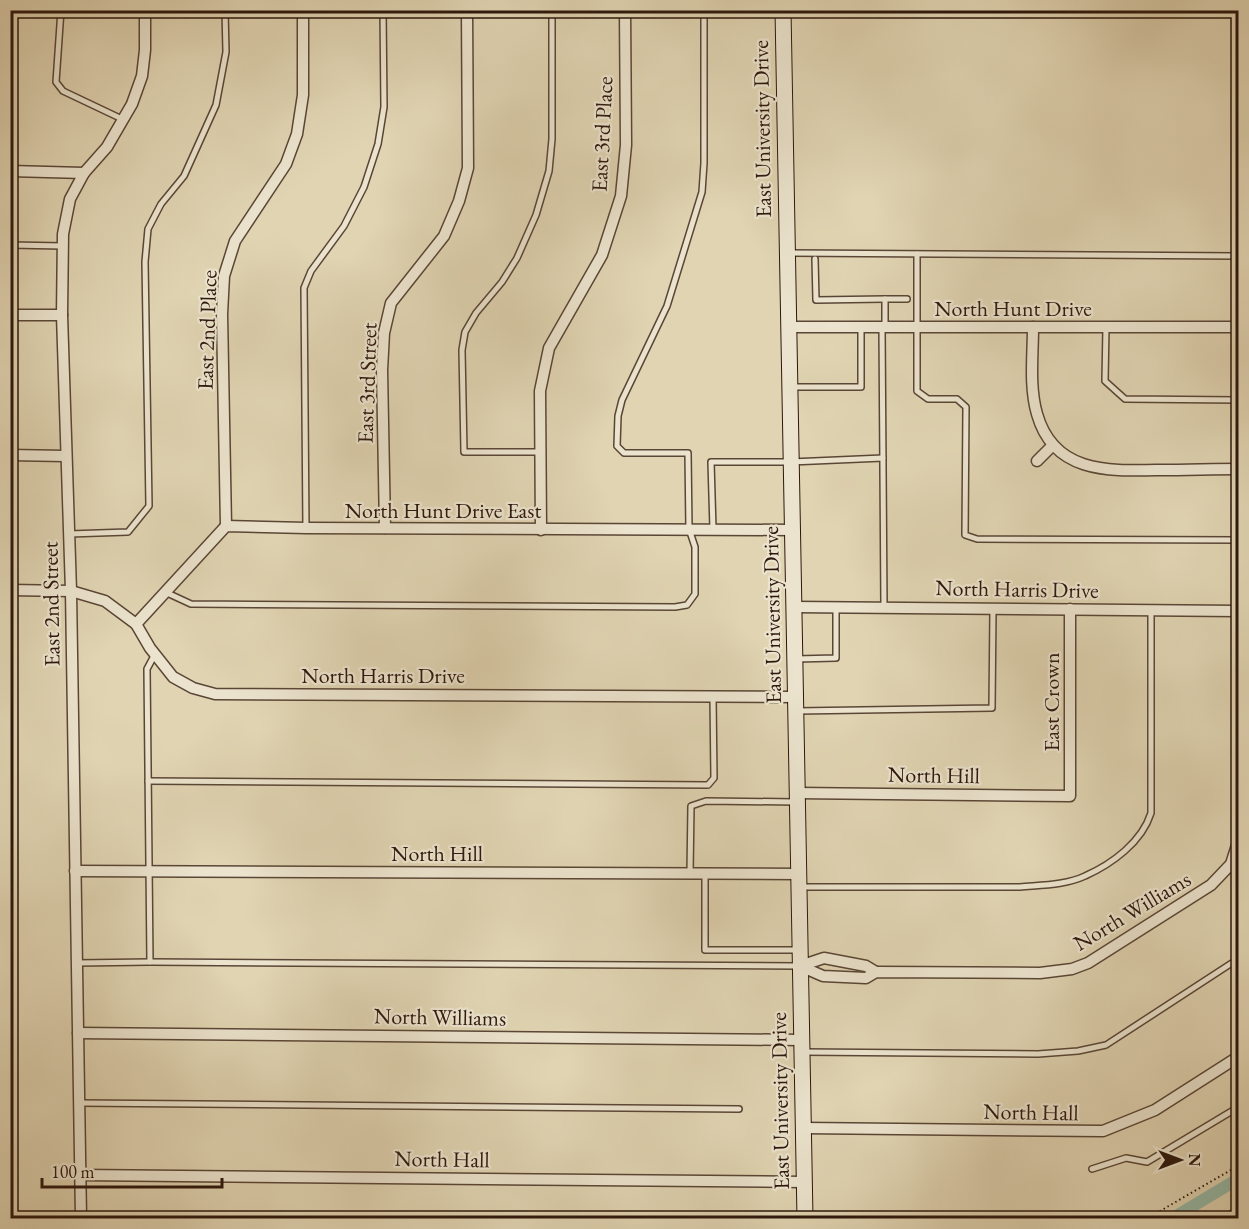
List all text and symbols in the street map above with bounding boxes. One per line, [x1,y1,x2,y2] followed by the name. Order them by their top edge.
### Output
[746,39,778,218] street label: East University Drive
[584,75,620,193] street label: East 3rd Place
[190,269,224,391] street label: East 2nd Place
[934,294,1092,323] street label: North Hunt Drive
[350,322,384,444] street label: East 3rd Street
[345,496,541,525] street label: North Hunt Drive East
[756,525,788,704] street label: East University Drive
[35,541,67,667] street label: East 2nd Street
[935,573,1099,605] street label: North Harris Drive
[1037,652,1066,752] street label: East Crown
[301,661,465,690] street label: North Harris Drive
[888,760,980,790] street label: North Hill
[391,839,483,868] street label: North Hill
[1068,864,1196,958] street label: North Williams
[374,1001,506,1033] street label: North Williams
[764,1011,796,1190] street label: East University Drive
[983,1097,1079,1127] street label: North Hall
[1150,1130,1210,1190] north arrow
[394,1144,490,1174] street label: North Hall
[42,1151,222,1189] scale bar
[1184,1154,1205,1167] text: N
[51,1160,95,1183] text: 100 m

